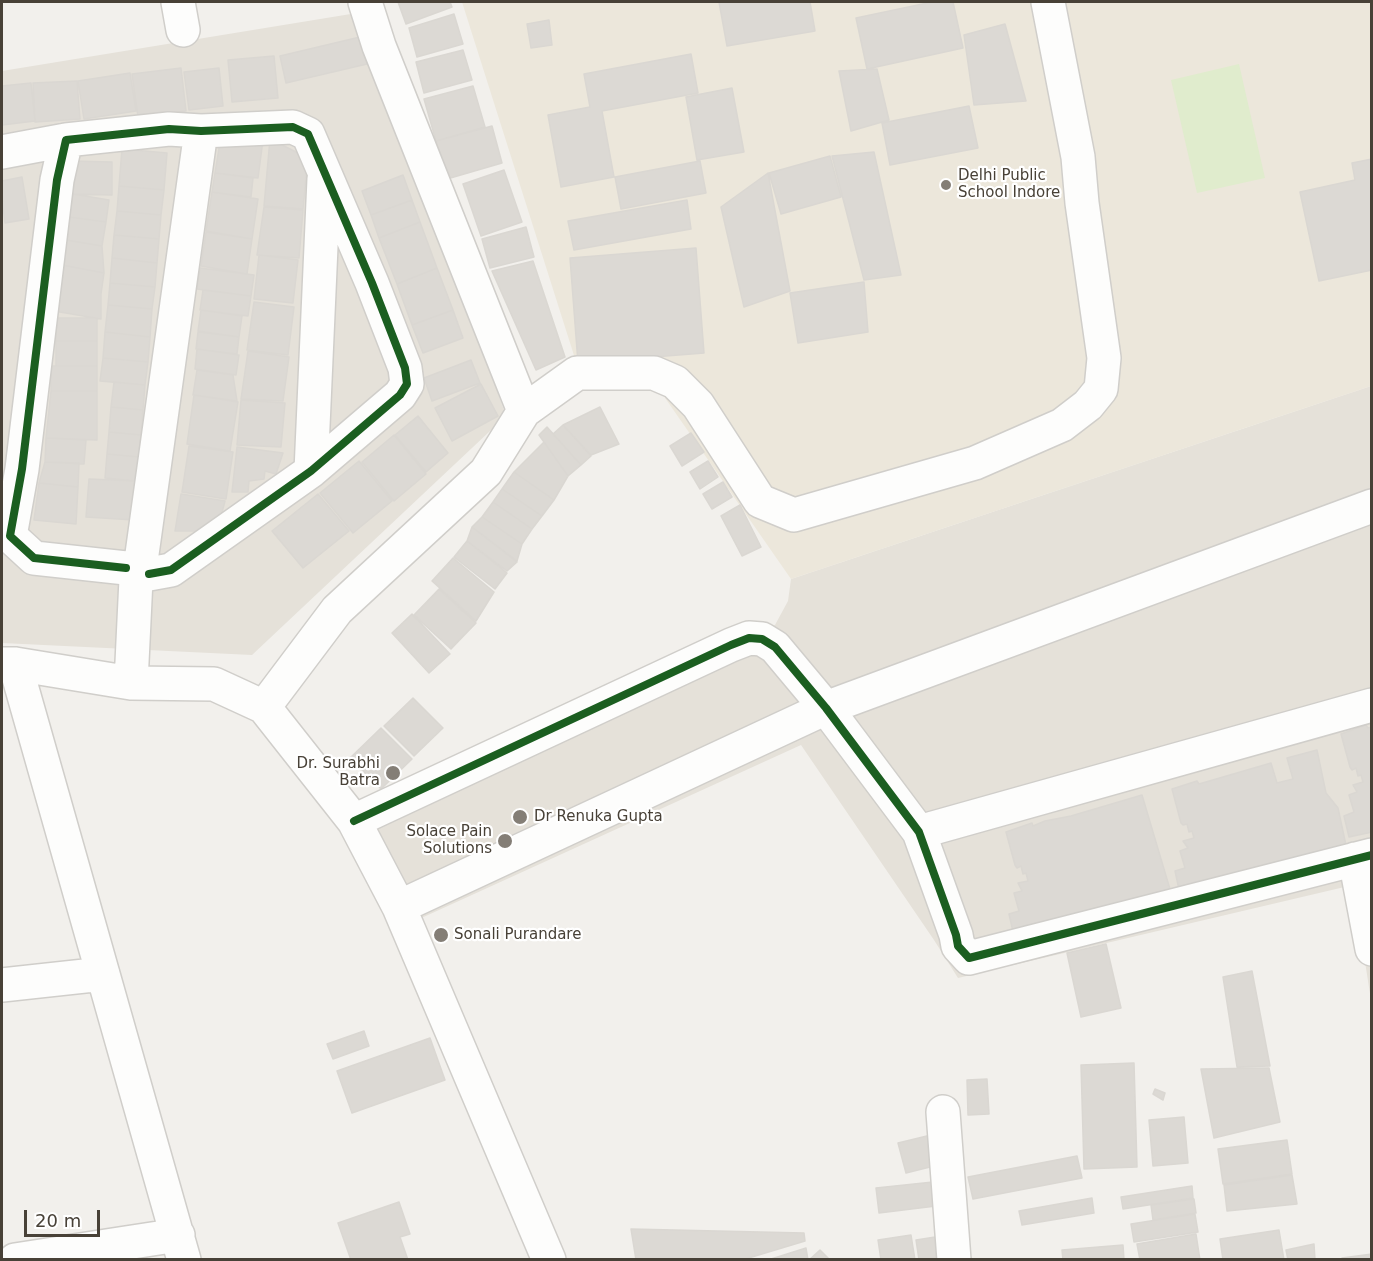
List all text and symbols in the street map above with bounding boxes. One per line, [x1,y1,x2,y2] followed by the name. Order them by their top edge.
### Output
[958,167,1060,202] place label: Delhi Public School Indore
[939,178,953,192] marker: Delhi Public School Indore
[297,755,380,790] place label: Dr. Surabhi Batra
[384,764,402,782] marker: Dr. Surabhi Batra
[511,808,529,826] marker: Dr Renuka Gupta
[534,808,663,826] place label: Dr Renuka Gupta
[406,823,492,858] place label: Solace Pain Solutions
[496,832,514,850] marker: Solace Pain Solutions
[432,926,450,944] marker: Sonali Purandare
[454,926,581,944] place label: Sonali Purandare
[27,1198,104,1236] scale bar
[35,1210,81,1231] text: 20 m

